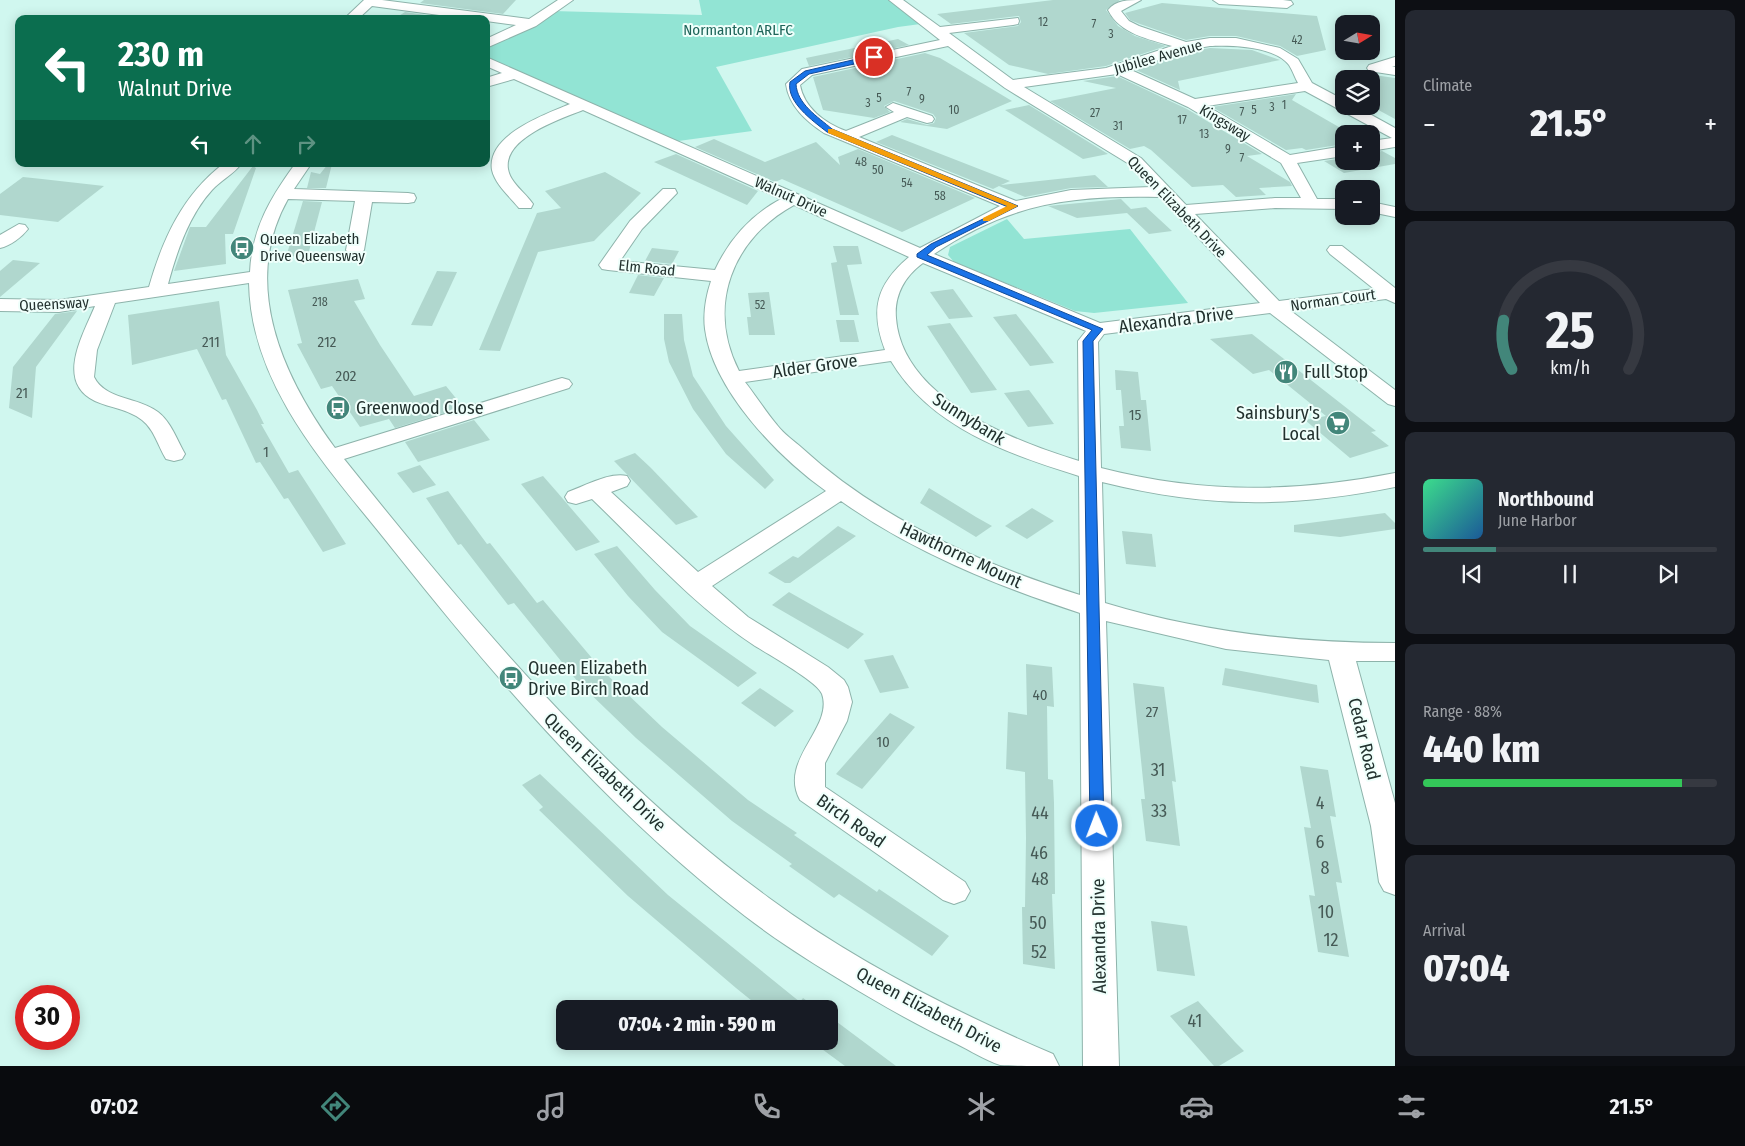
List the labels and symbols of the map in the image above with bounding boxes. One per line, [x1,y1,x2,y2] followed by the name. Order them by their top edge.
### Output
[1038,15,1048,29] house number: 12
[1335,15,1380,60] north arrow
[1092,17,1097,31] house number: 7
[683,21,793,39] park label: Normanton ARLFC
[1108,27,1114,41] house number: 3
[1292,33,1302,47] house number: 42
[853,36,895,78] pin
[1112,36,1204,78] street label: Jubilee Avenue
[907,85,912,99] house number: 7
[876,91,882,105] house number: 5
[919,92,925,106] house number: 9
[865,96,871,110] house number: 3
[1282,98,1286,112] house number: 1
[1269,100,1275,114] house number: 3
[1196,101,1254,145] street label: Kingsway
[949,103,959,117] house number: 10
[1251,103,1257,117] house number: 5
[1240,105,1245,119] house number: 7
[1090,106,1100,120] house number: 27
[1177,113,1187,127] house number: 17
[1113,119,1123,133] house number: 31
[1199,127,1209,141] house number: 13
[1225,142,1231,156] house number: 9
[1240,151,1245,165] house number: 7
[1124,152,1230,262] street label: Queen Elizabeth Drive
[855,155,867,169] house number: 48
[872,163,884,177] house number: 50
[752,173,830,221] street label: Walnut Drive
[901,176,913,190] house number: 54
[934,189,946,203] house number: 58
[260,230,365,265] place label: Queen Elizabeth Drive Queensway
[229,235,255,261] bus stop icon: Queen Elizabeth Drive Queensway
[618,256,676,280] street label: Elm Road
[1289,285,1377,315] street label: Norman Court
[19,293,90,315] street label: Queensway
[312,295,328,309] house number: 218
[755,298,765,312] house number: 52
[1117,302,1235,338] street label: Alexandra Drive
[202,333,220,351] house number: 211
[318,333,337,351] house number: 212
[771,349,859,383] street label: Alder Grove
[1273,359,1299,385] restaurant icon: Full Stop
[1304,361,1368,383] place label: Full Stop
[336,367,357,385] house number: 202
[16,384,28,402] house number: 21
[929,388,1010,450] street label: Sunnybank
[325,395,351,421] bus stop icon: Greenwood Close
[356,397,484,419] place label: Greenwood Close
[1236,402,1320,445] place label: Sainsbury's Local
[1129,406,1141,424] house number: 15
[1325,410,1351,436] supermarket icon: Sainsbury's Local
[263,443,269,461] house number: 1
[896,517,1026,593] street label: Hawthorne Mount
[528,657,649,700] place label: Queen Elizabeth Drive Birch Road
[498,665,524,691] bus stop icon: Queen Elizabeth Drive Birch Road
[1032,686,1048,704] house number: 40
[1343,696,1385,782] street label: Cedar Road
[1146,703,1158,721] house number: 27
[539,708,671,836] street label: Queen Elizabeth Drive
[876,733,890,751] house number: 10
[1151,759,1165,781] house number: 31
[812,789,890,853] street label: Birch Road
[1316,792,1325,814] house number: 4
[1070,799,1122,851] position arrow
[1151,800,1167,822] house number: 33
[1031,802,1049,824] house number: 44
[1316,831,1325,853] house number: 6
[1030,842,1048,864] house number: 46
[1321,857,1330,879] house number: 8
[1031,868,1049,890] house number: 48
[1087,878,1111,994] street label: Alexandra Drive
[1318,901,1334,923] house number: 10
[1029,912,1047,934] house number: 50
[1324,929,1339,951] house number: 12
[1031,941,1047,963] house number: 52
[852,962,1006,1058] street label: Queen Elizabeth Drive
[15,985,80,1050] speed limit sign: 30
[1188,1010,1202,1032] house number: 41

